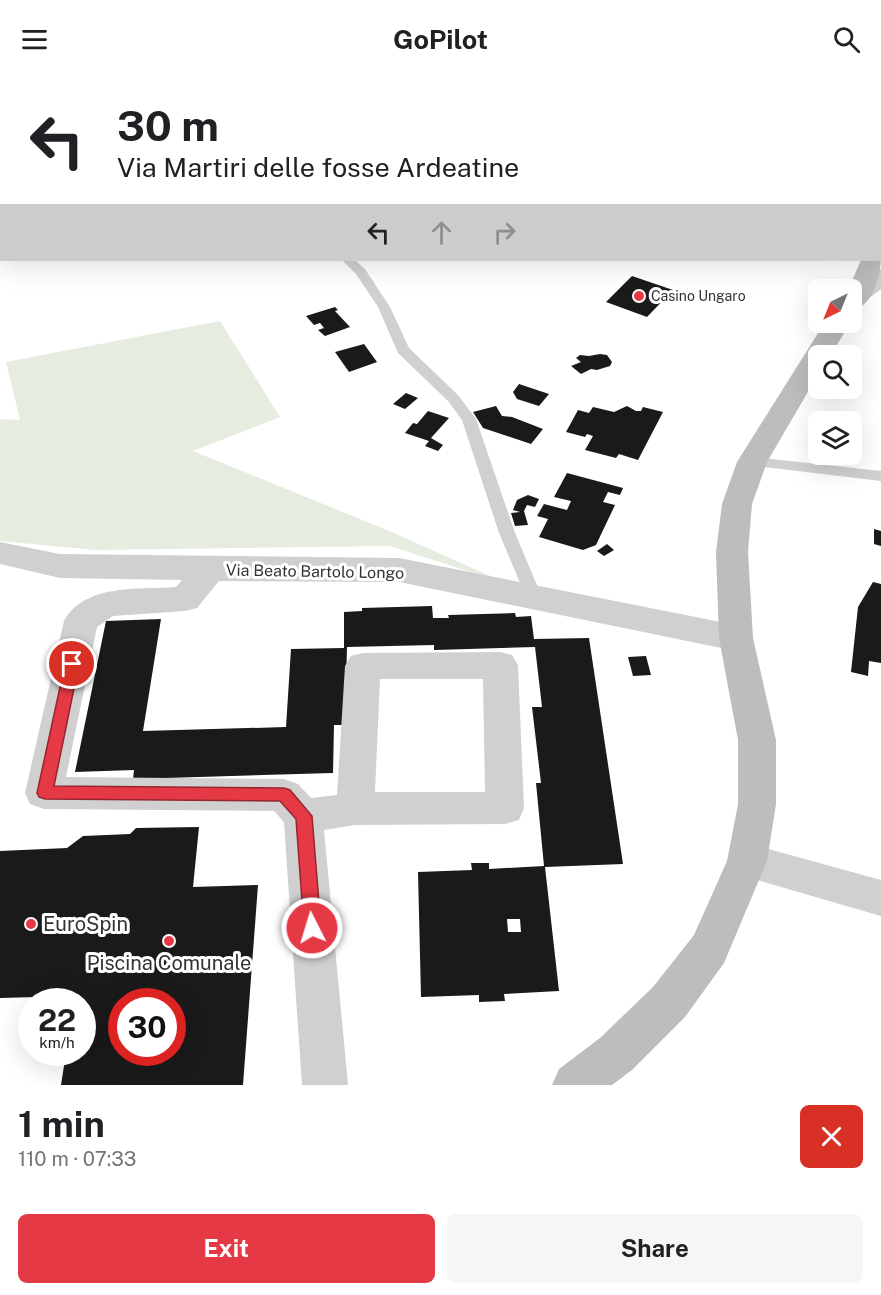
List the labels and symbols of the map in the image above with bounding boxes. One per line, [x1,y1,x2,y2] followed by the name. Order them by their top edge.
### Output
[808,279,862,333] north arrow
[651,288,746,304] place label: Casino Ungaro
[632,289,646,303] marker: Casino Ungaro
[226,560,404,583] street label: Via Beato Bartolo Longo
[46,638,97,689] pin
[280,896,344,960] position arrow
[43,912,128,936] place label: EuroSpin
[24,917,38,931] marker: EuroSpin
[162,934,176,948] marker: Piscina Comunale
[87,951,251,975] place label: Piscina Comunale
[108,988,186,1066] speed limit sign: 30

